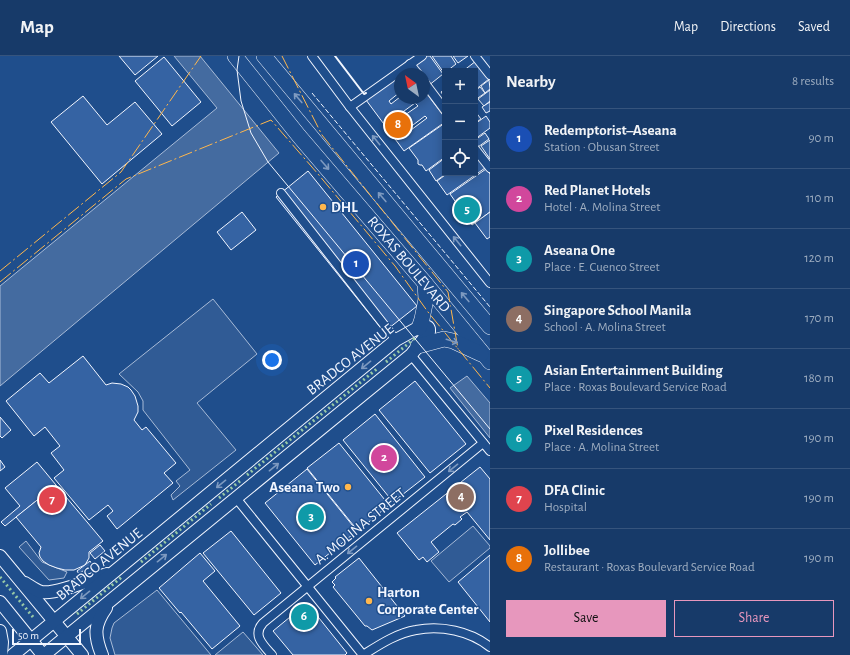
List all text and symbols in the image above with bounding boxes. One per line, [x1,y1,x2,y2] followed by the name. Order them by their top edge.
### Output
[20,18,54,37] text: Map
[674,20,698,34] text: Map
[720,20,776,34] text: Directions
[798,20,830,34] text: Saved
[394,68,430,104] north arrow
[442,68,478,176] map controls
[442,68,478,104] button: +
[506,73,556,90] text: Nearby
[792,75,834,88] text: 8 results
[294,92,303,103] one-way arrow
[442,104,478,140] button: −
[385,110,411,140] pin: 8
[544,123,677,138] text: Redemptorist–Aseana
[517,132,521,145] text: 1
[808,132,834,145] text: 90 m
[372,134,380,145] one-way arrow
[442,140,478,176] button: locate
[544,141,660,154] text: Station · Obusan Street
[320,160,329,171] one-way arrow
[544,183,651,198] text: Red Planet Hotels
[377,192,386,203] one-way arrow
[516,192,522,205] text: 2
[806,192,834,205] text: 110 m
[454,195,480,225] pin: 5
[331,200,358,215] place label: DHL
[544,201,660,214] text: Hotel · A. Molina Street
[318,202,328,212] marker: DHL
[364,214,453,315] street label: ROXAS BOULEVARD
[453,236,461,247] one-way arrow
[544,243,615,258] text: Aseana One
[343,249,369,279] pin: 1
[516,252,522,265] text: 3
[804,252,834,265] text: 120 m
[544,261,660,274] text: Place · E. Cuenco Street
[461,292,470,303] one-way arrow
[544,303,691,318] text: Singapore School Manila
[516,312,522,325] text: 4
[805,312,834,325] text: 170 m
[304,321,396,398] street label: BRADCO AVENUE
[544,321,666,334] text: School · A. Molina Street
[445,338,458,345] one-way arrow
[262,350,282,370] your location
[361,360,372,369] one-way arrow
[544,363,723,378] text: Asian Entertainment Building
[516,372,522,385] text: 5
[804,372,834,385] text: 180 m
[544,381,727,394] text: Place · Roxas Boulevard Service Road
[544,423,643,438] text: Pixel Residences
[516,432,522,445] text: 6
[804,432,834,445] text: 190 m
[544,441,659,454] text: Place · A. Molina Street
[371,443,397,473] pin: 2
[268,463,279,472] one-way arrow
[448,463,459,472] one-way arrow
[215,480,226,489] one-way arrow
[269,480,340,495] place label: Aseana Two
[343,482,353,492] marker: Aseana Two
[448,482,474,512] pin: 4
[544,483,605,498] text: DFA Clinic
[39,485,65,515] pin: 7
[312,485,409,567] street label: A. MOLINA STREET
[516,492,522,505] text: 7
[804,492,834,505] text: 190 m
[544,501,587,514] text: Hospital
[298,502,324,532] pin: 3
[54,525,145,603] street label: BRADCO AVENUE
[544,543,590,558] text: Jollibee
[347,546,358,554] one-way arrow
[516,552,522,565] text: 8
[804,552,834,565] text: 190 m
[157,554,168,563] one-way arrow
[544,561,755,574] text: Restaurant · Roxas Boulevard Service Road
[377,585,479,617] place label: Harton Corporate Center
[80,591,91,600] one-way arrow
[364,596,374,606] marker: Harton Corporate Center
[506,600,666,637] button: Save
[674,600,834,637] button: Share
[291,602,317,632] pin: 6
[12,627,81,646] scale bar
[18,630,39,641] text: 50 m

